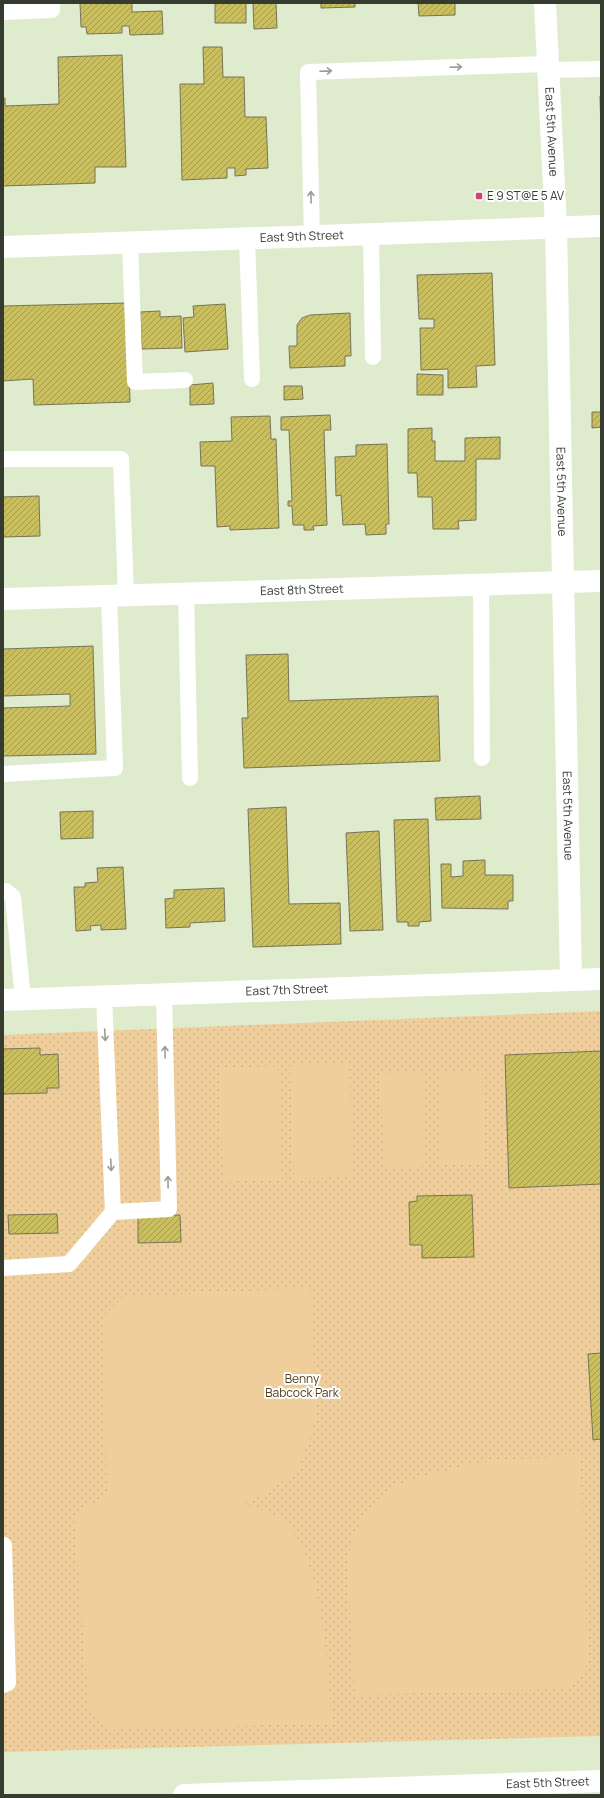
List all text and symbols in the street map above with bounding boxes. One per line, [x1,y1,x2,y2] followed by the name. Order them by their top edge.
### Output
[449,63,462,71] one-way arrow
[319,67,332,75] one-way arrow
[541,87,563,177] street label: East 5th Avenue
[487,187,565,204] place label: E 9 ST@E 5 AV
[307,191,314,204] one-way arrow
[474,191,484,201] marker: E 9 ST@E 5 AV
[259,226,344,246] street label: East 9th Street
[552,447,571,537] street label: East 5th Avenue
[260,580,344,599] street label: East 8th Street
[559,771,578,860] street label: East 5th Avenue
[245,980,329,999] street label: East 7th Street
[102,1028,109,1041] one-way arrow
[161,1046,169,1059] one-way arrow
[107,1158,115,1171] one-way arrow
[164,1176,172,1189] one-way arrow
[265,1370,340,1401] park label: Benny Babcock Park
[506,1772,590,1792] street label: East 5th Street

